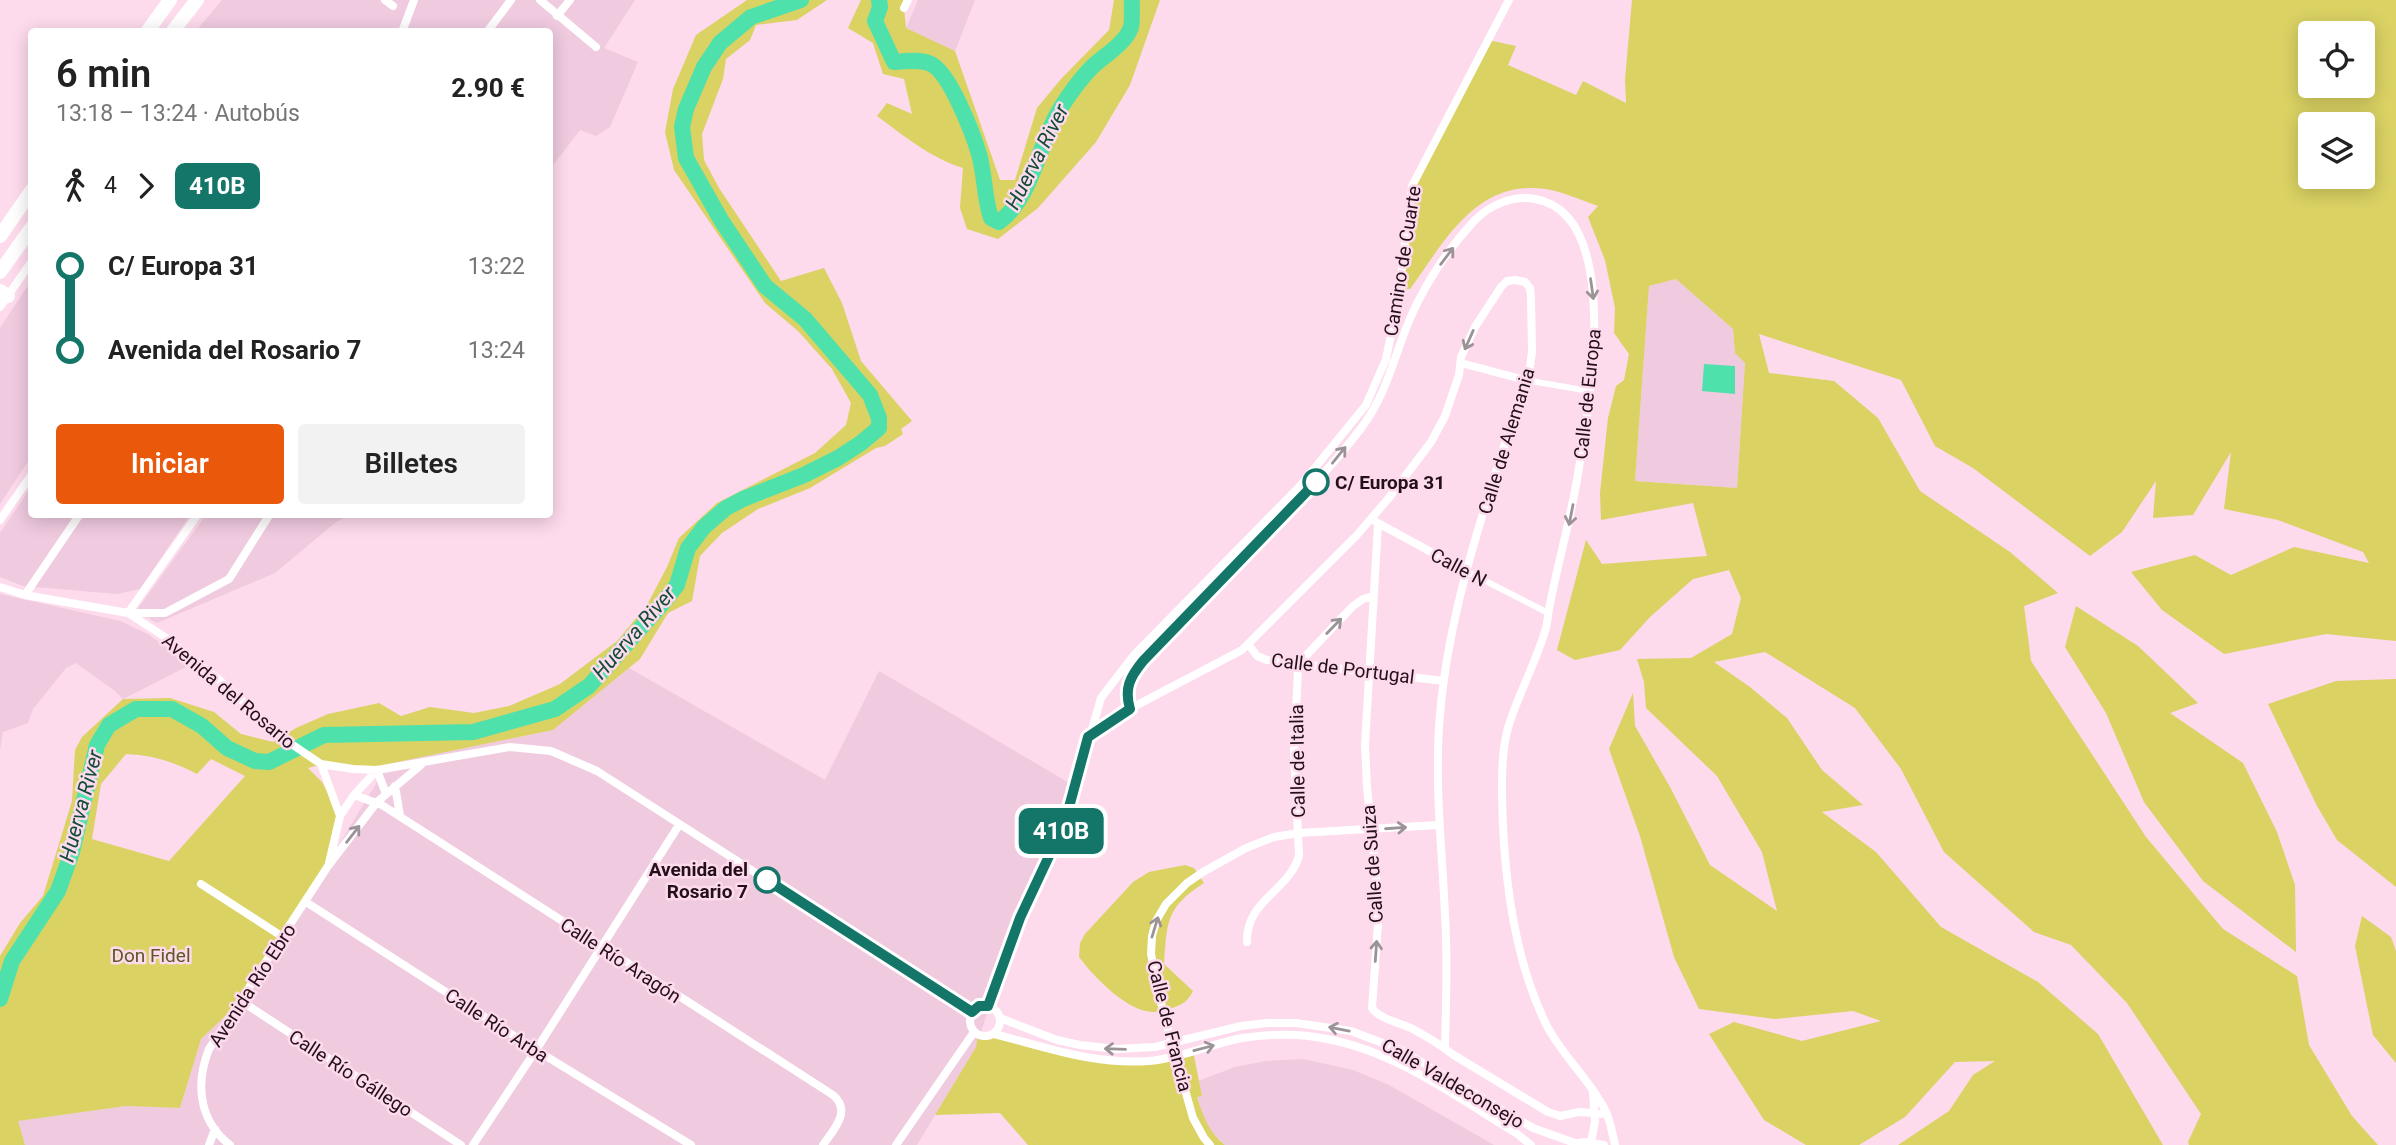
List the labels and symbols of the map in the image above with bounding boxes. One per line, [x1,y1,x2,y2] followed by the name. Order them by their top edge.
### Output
[1000,100,1074,213] water label: Huerva River
[1379,184,1426,338] street label: Camino de Cuarte
[1439,248,1454,266] one-way arrow
[1585,277,1598,300] one-way arrow
[1569,327,1606,461] street label: Calle de Europa
[1462,329,1475,350] one-way arrow
[1473,365,1540,517] street label: Calle de Alemania
[1332,446,1347,464] one-way arrow
[1303,469,1329,495] marker: C/ Europa 31
[1335,471,1445,494] place label: C/ Europa 31
[1564,503,1577,526] one-way arrow
[1427,543,1491,592] street label: Calle N
[587,581,681,684] water label: Huerva River
[1325,618,1342,635] one-way arrow
[157,629,300,754] street label: Avenida del Rosario
[1270,648,1416,689] street label: Calle de Portugal
[1285,704,1310,818] street label: Calle de Italia
[55,747,108,864] water label: Huerva River
[1357,804,1388,924] street label: Calle de Suiza
[1012,808,1110,854] line badge: 410B
[1384,821,1406,834] one-way arrow
[345,825,360,843] one-way arrow
[649,858,748,903] place label: Avenida del Rosario 7
[754,867,780,893] marker: Avenida del Rosario 7
[556,913,685,1008] street label: Calle Río Aragón
[1150,916,1163,938] one-way arrow
[204,919,301,1051] street label: Avenida Río Ebro
[1370,940,1383,962] one-way arrow
[111,944,191,967] park label: Don Fidel
[1142,958,1197,1094] street label: Calle de Francia
[441,983,553,1067] street label: Calle Río Arba
[1328,1021,1351,1035] one-way arrow
[285,1025,417,1122] street label: Calle Río Gállego
[1377,1033,1528,1134] street label: Calle Valdeconsejo
[1193,1041,1215,1054] one-way arrow
[1104,1042,1127,1055] one-way arrow

